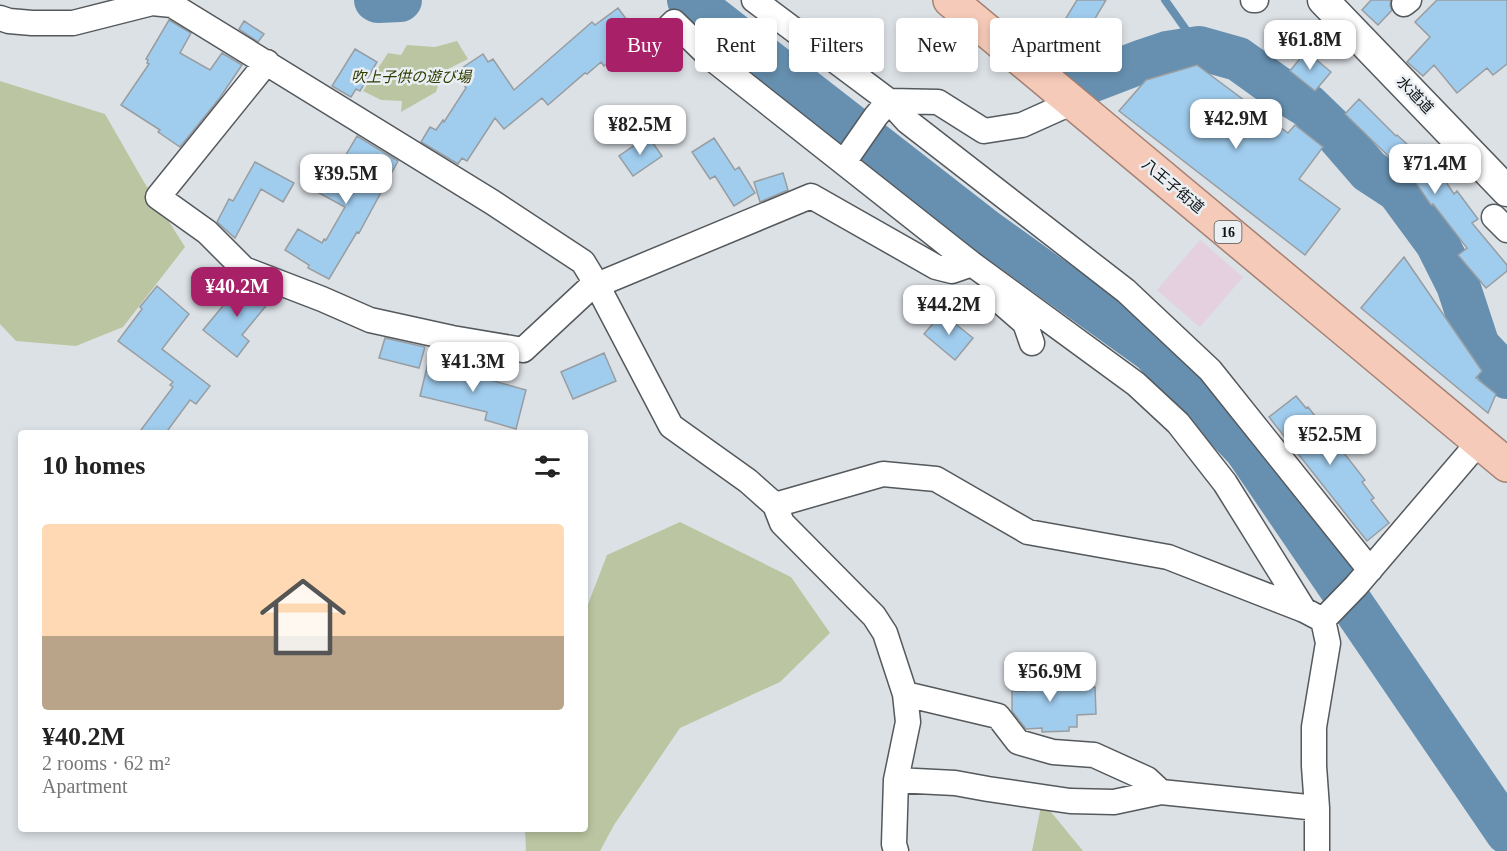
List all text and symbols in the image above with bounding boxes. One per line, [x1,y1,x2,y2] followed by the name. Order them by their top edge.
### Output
[606,18,683,72] chip: Buy
[695,18,777,72] chip: Rent
[789,18,884,72] chip: Filters
[896,18,978,72] chip: New
[990,18,1122,72] chip: Apartment
[1261,20,1359,71] pin: ¥61.8M
[1278,28,1342,50] text: ¥61.8M
[351,69,473,85] park label: 吹上子供の遊び場
[1394,73,1436,117] street label: 水道道
[1187,99,1285,150] pin: ¥42.9M
[591,105,689,156] pin: ¥82.5M
[1204,107,1268,129] text: ¥42.9M
[608,113,672,135] text: ¥82.5M
[1386,144,1484,195] pin: ¥71.4M
[1403,152,1467,174] text: ¥71.4M
[297,154,395,205] pin: ¥39.5M
[1139,156,1207,216] street label: 八王子街道
[314,162,378,184] text: ¥39.5M
[1214,221,1242,243] road number: 16
[188,267,286,318] pin: ¥40.2M
[205,275,269,297] text: ¥40.2M
[900,285,998,336] pin: ¥44.2M
[917,293,981,315] text: ¥44.2M
[424,342,522,393] pin: ¥41.3M
[441,350,505,372] text: ¥41.3M
[1281,415,1379,466] pin: ¥52.5M
[1298,423,1362,445] text: ¥52.5M
[531,450,564,483] icon: filters
[42,451,145,480] text: 10 homes
[249,563,357,671] icon: home
[1001,652,1099,703] pin: ¥56.9M
[1018,660,1082,682] text: ¥56.9M
[42,722,125,751] text: ¥40.2M
[42,752,170,774] text: 2 rooms · 62 m²
[42,775,128,797] text: Apartment

